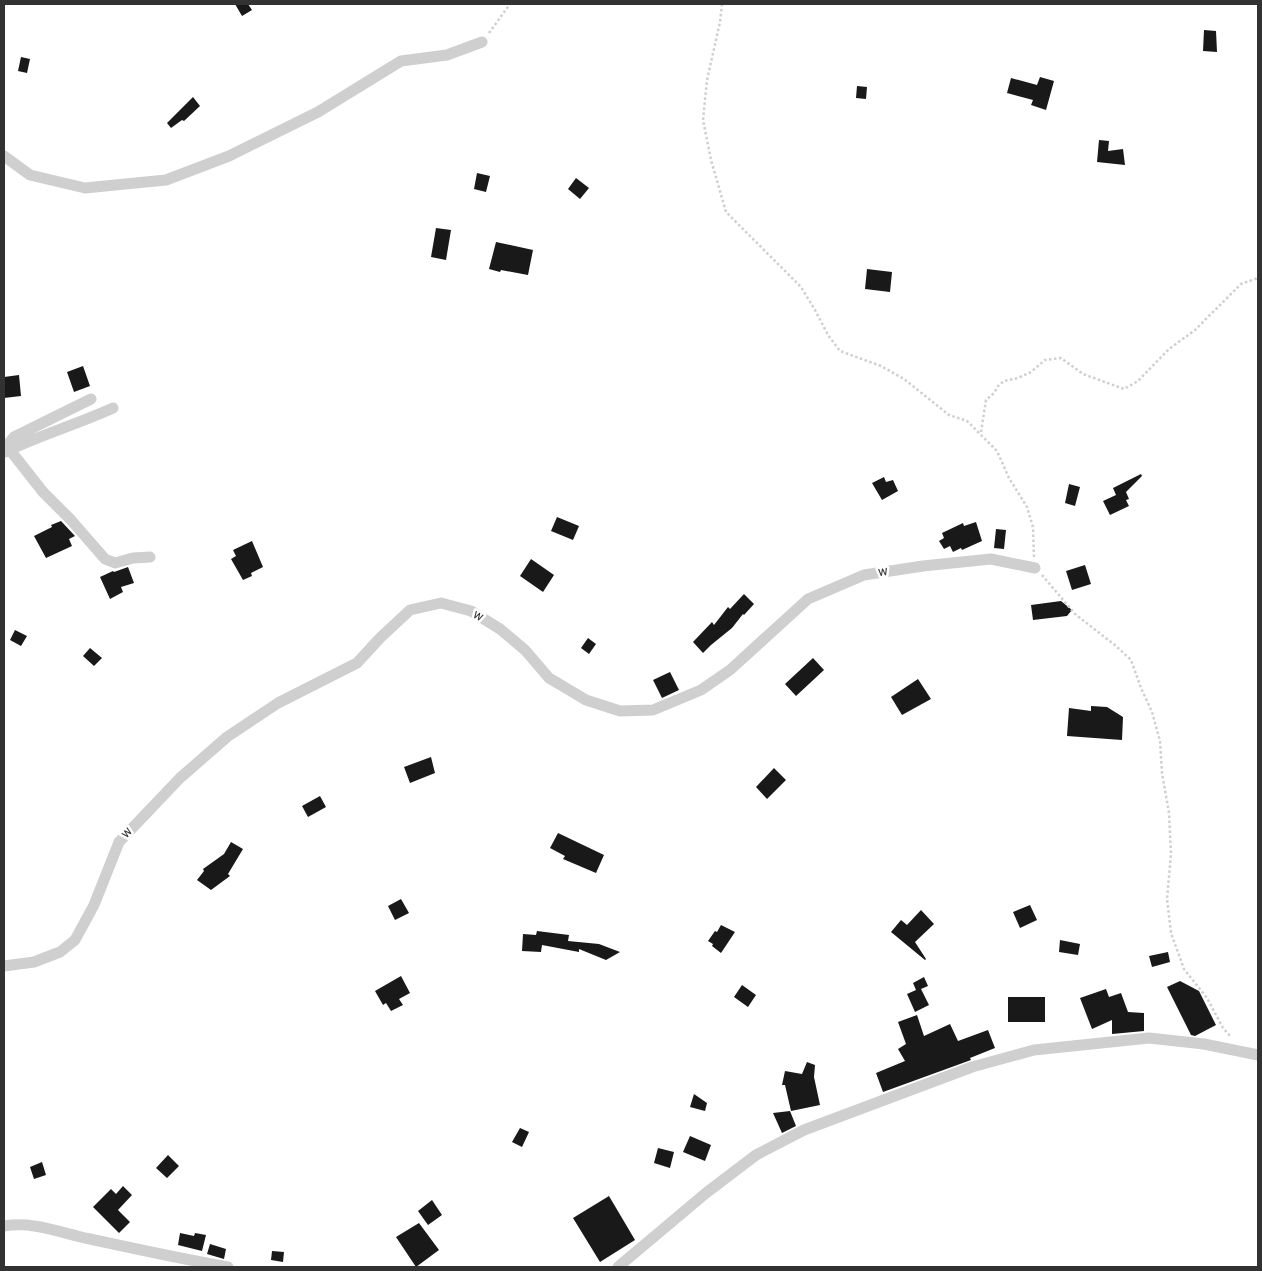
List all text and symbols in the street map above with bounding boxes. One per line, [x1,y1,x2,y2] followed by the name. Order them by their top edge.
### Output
[877,563,889,581] street label: w
[469,606,487,626] street label: w
[117,824,137,842] street label: w

